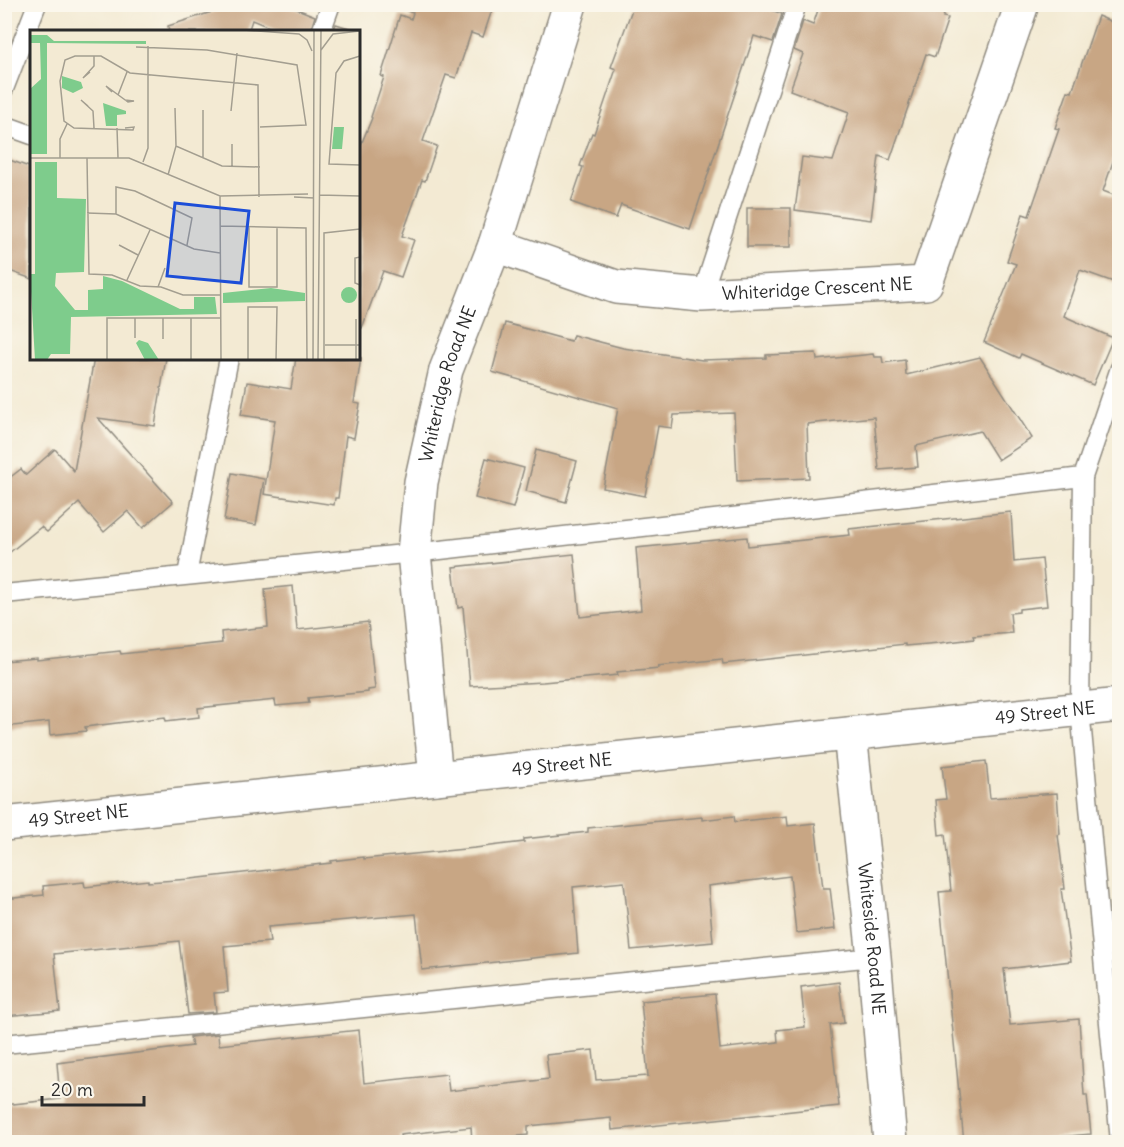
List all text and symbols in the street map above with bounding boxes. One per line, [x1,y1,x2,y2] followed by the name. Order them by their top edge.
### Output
[30,30,360,360] inset map
[721,272,913,305] street label: Whiteridge Crescent NE
[414,302,481,464] street label: Whiteridge Road NE
[994,696,1096,729] street label: 49 Street NE
[511,747,613,781] street label: 49 Street NE
[27,799,130,832] street label: 49 Street NE
[853,862,891,1016] street label: Whiteside Road NE
[42,1069,144,1107] scale bar
[51,1078,93,1101] text: 20 m

